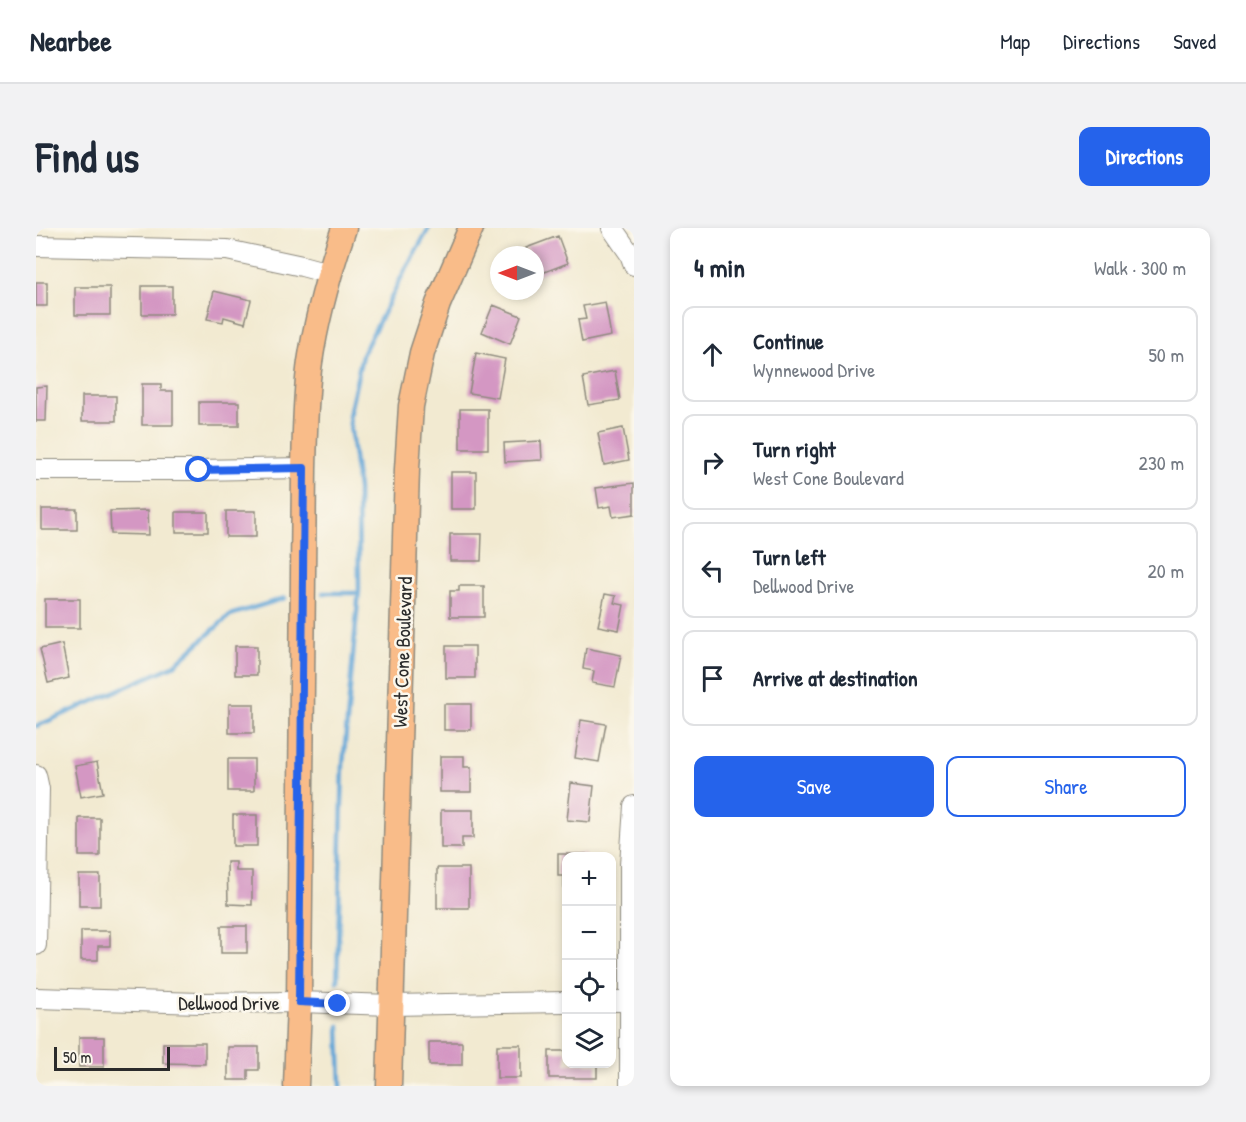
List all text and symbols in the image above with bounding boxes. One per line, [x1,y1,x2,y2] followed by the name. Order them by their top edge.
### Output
[30,22,112,60] text: Nearbee
[1000,27,1030,56] text: Map
[1063,27,1140,56] text: Directions
[1173,27,1216,56] text: Saved
[1079,127,1210,186] button: Directions
[36,128,139,185] text: Find us
[490,246,544,300] north arrow
[694,250,745,285] text: 4 min
[1094,254,1186,281] text: Walk · 300 m
[753,326,824,356] text: Continue
[696,338,729,371] icon: ahead
[1148,341,1184,368] text: 50 m
[753,356,875,383] text: Wynnewood Drive
[753,434,836,464] text: Turn right
[696,446,729,479] icon: right
[1139,449,1184,476] text: 230 m
[185,456,211,482] route start
[753,464,904,491] text: West Cone Boulevard
[753,542,826,572] text: Turn left
[696,554,729,587] icon: left
[1147,557,1184,584] text: 20 m
[753,572,855,599] text: Dellwood Drive
[386,576,418,728] street label: West Cone Boulevard
[696,662,729,695] icon: arrive
[753,663,918,693] text: Arrive at destination
[694,756,934,817] button: Save
[946,756,1186,817] button: Share
[562,852,616,1068] map controls
[562,852,616,906] button: +
[562,906,616,960] button: −
[562,960,616,1014] button: locate
[178,989,280,1016] street label: Dellwood Drive
[324,990,350,1016] route end
[562,1014,616,1068] button: layers
[54,1044,170,1072] scale bar
[63,1046,92,1068] text: 50 m

